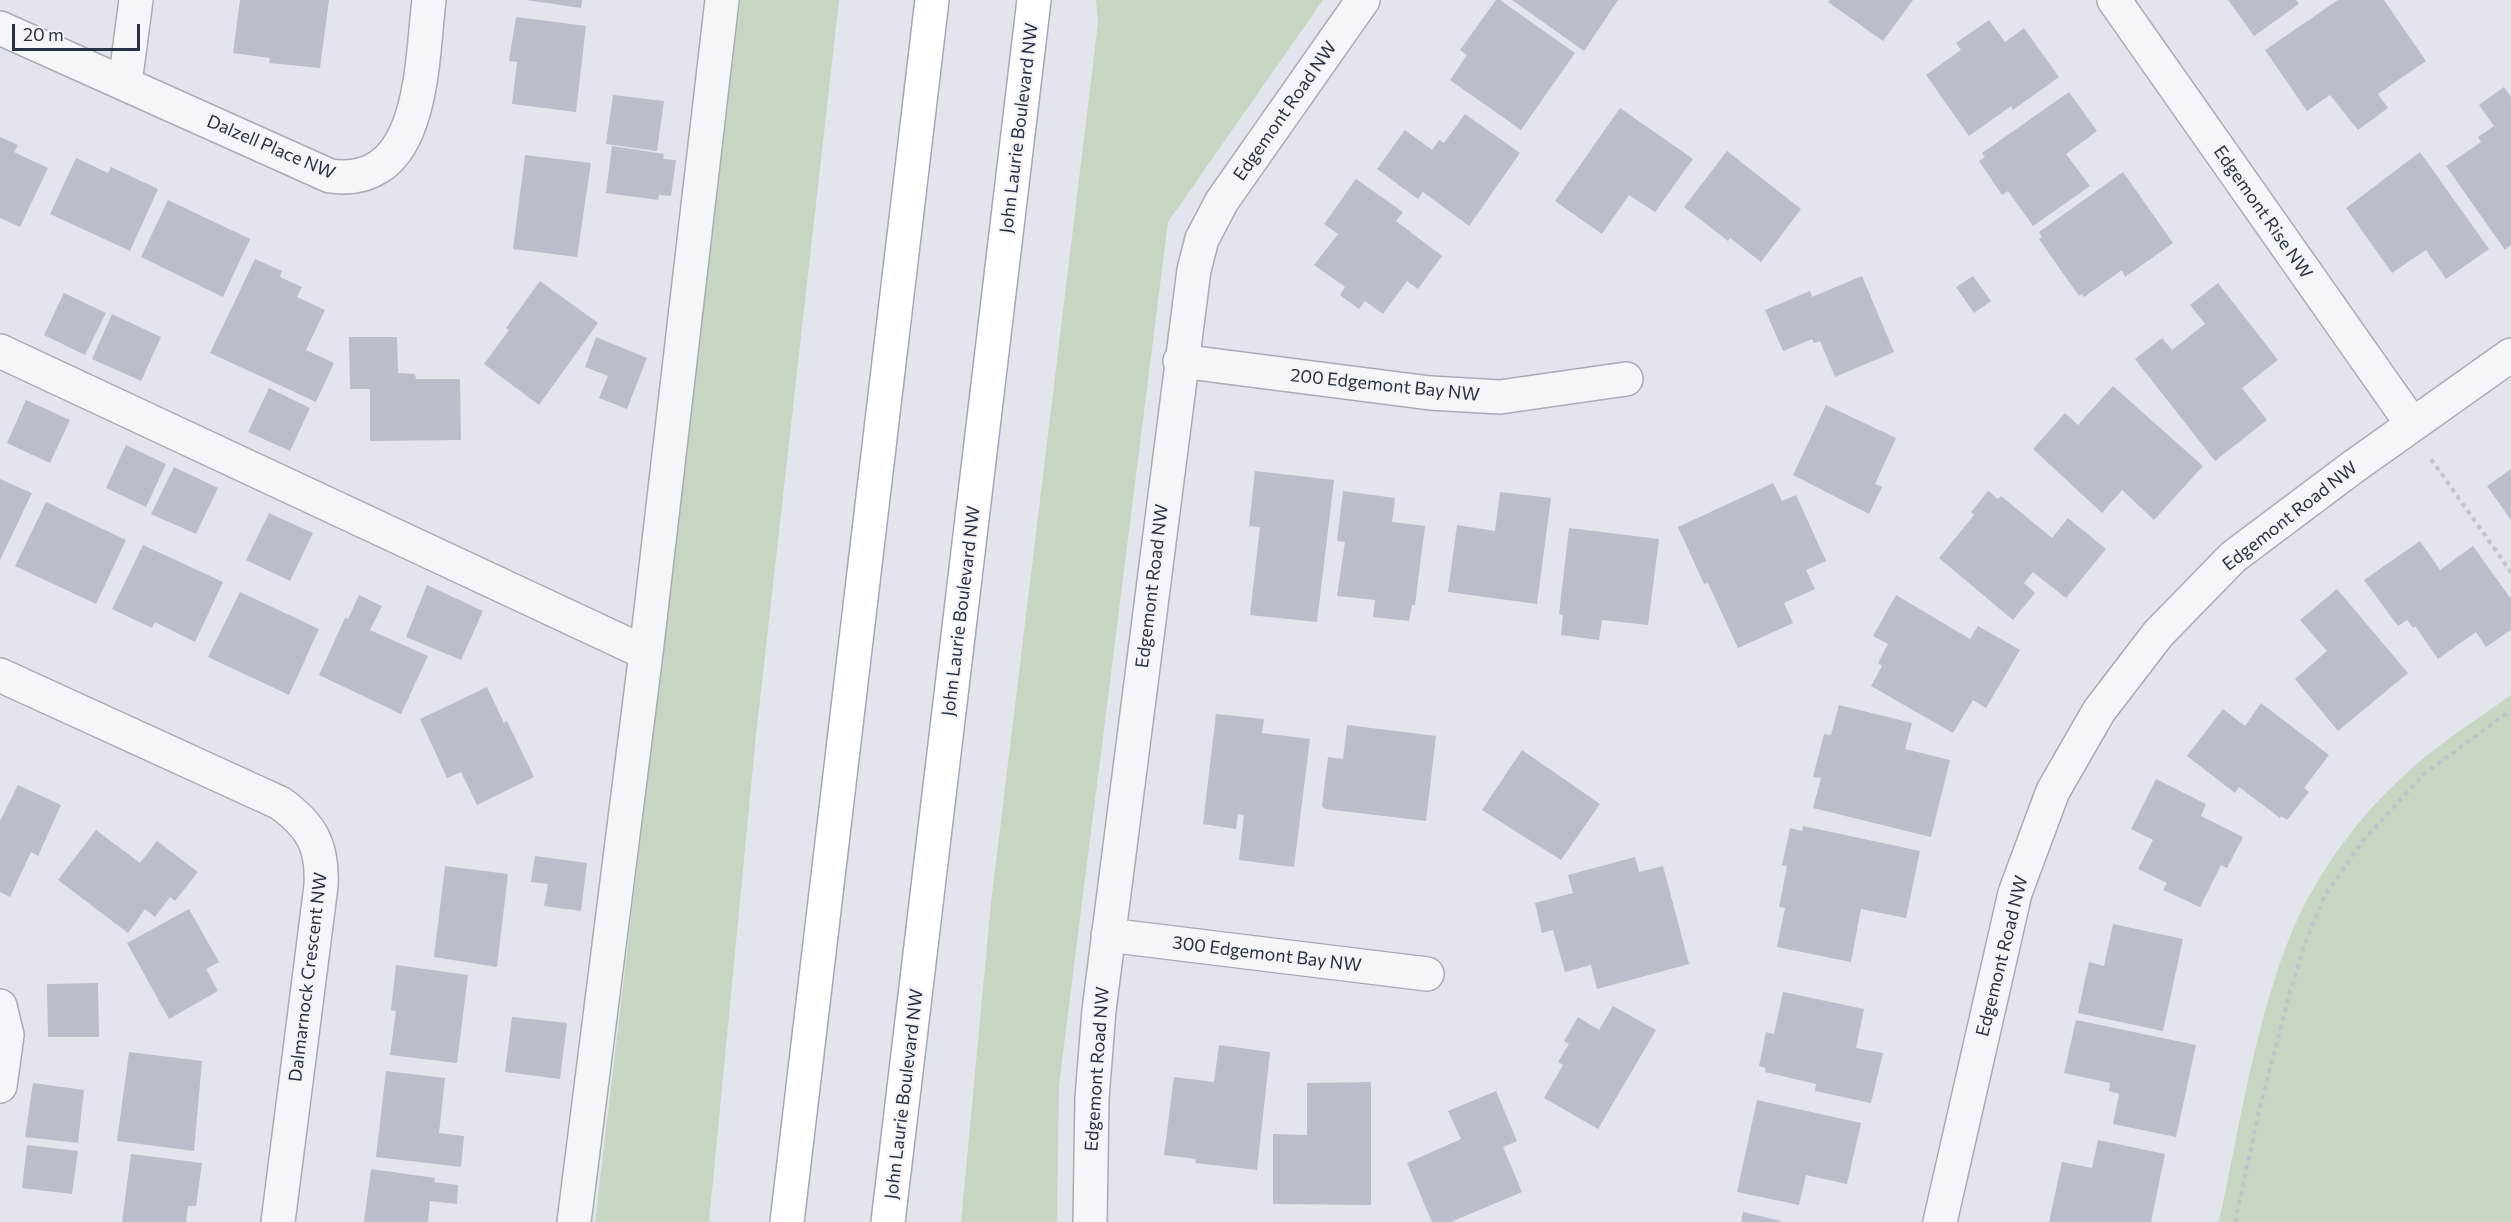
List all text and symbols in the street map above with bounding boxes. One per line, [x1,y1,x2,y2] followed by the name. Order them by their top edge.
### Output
[15,12,142,50] scale bar
[995,21,1043,235] street label: John Laurie Boulevard NW
[23,23,64,45] text: 20 m
[1229,37,1341,185] street label: Edgemont Road NW
[204,110,338,184] street label: Dalzell Place NW
[2209,141,2317,283] street label: Edgemont Rise NW
[1289,364,1481,406] street label: 200 Edgemont Bay NW
[2218,457,2362,575] street label: Edgemont Road NW
[1131,503,1173,669] street label: Edgemont Road NW
[937,504,985,718] street label: John Laurie Boulevard NW
[284,871,332,1083] street label: Dalmarnock Crescent NW
[1972,873,2032,1039] street label: Edgemont Road NW
[1171,932,1363,976] street label: 300 Edgemont Bay NW
[1080,986,1114,1152] street label: Edgemont Road NW
[880,987,928,1201] street label: John Laurie Boulevard NW

